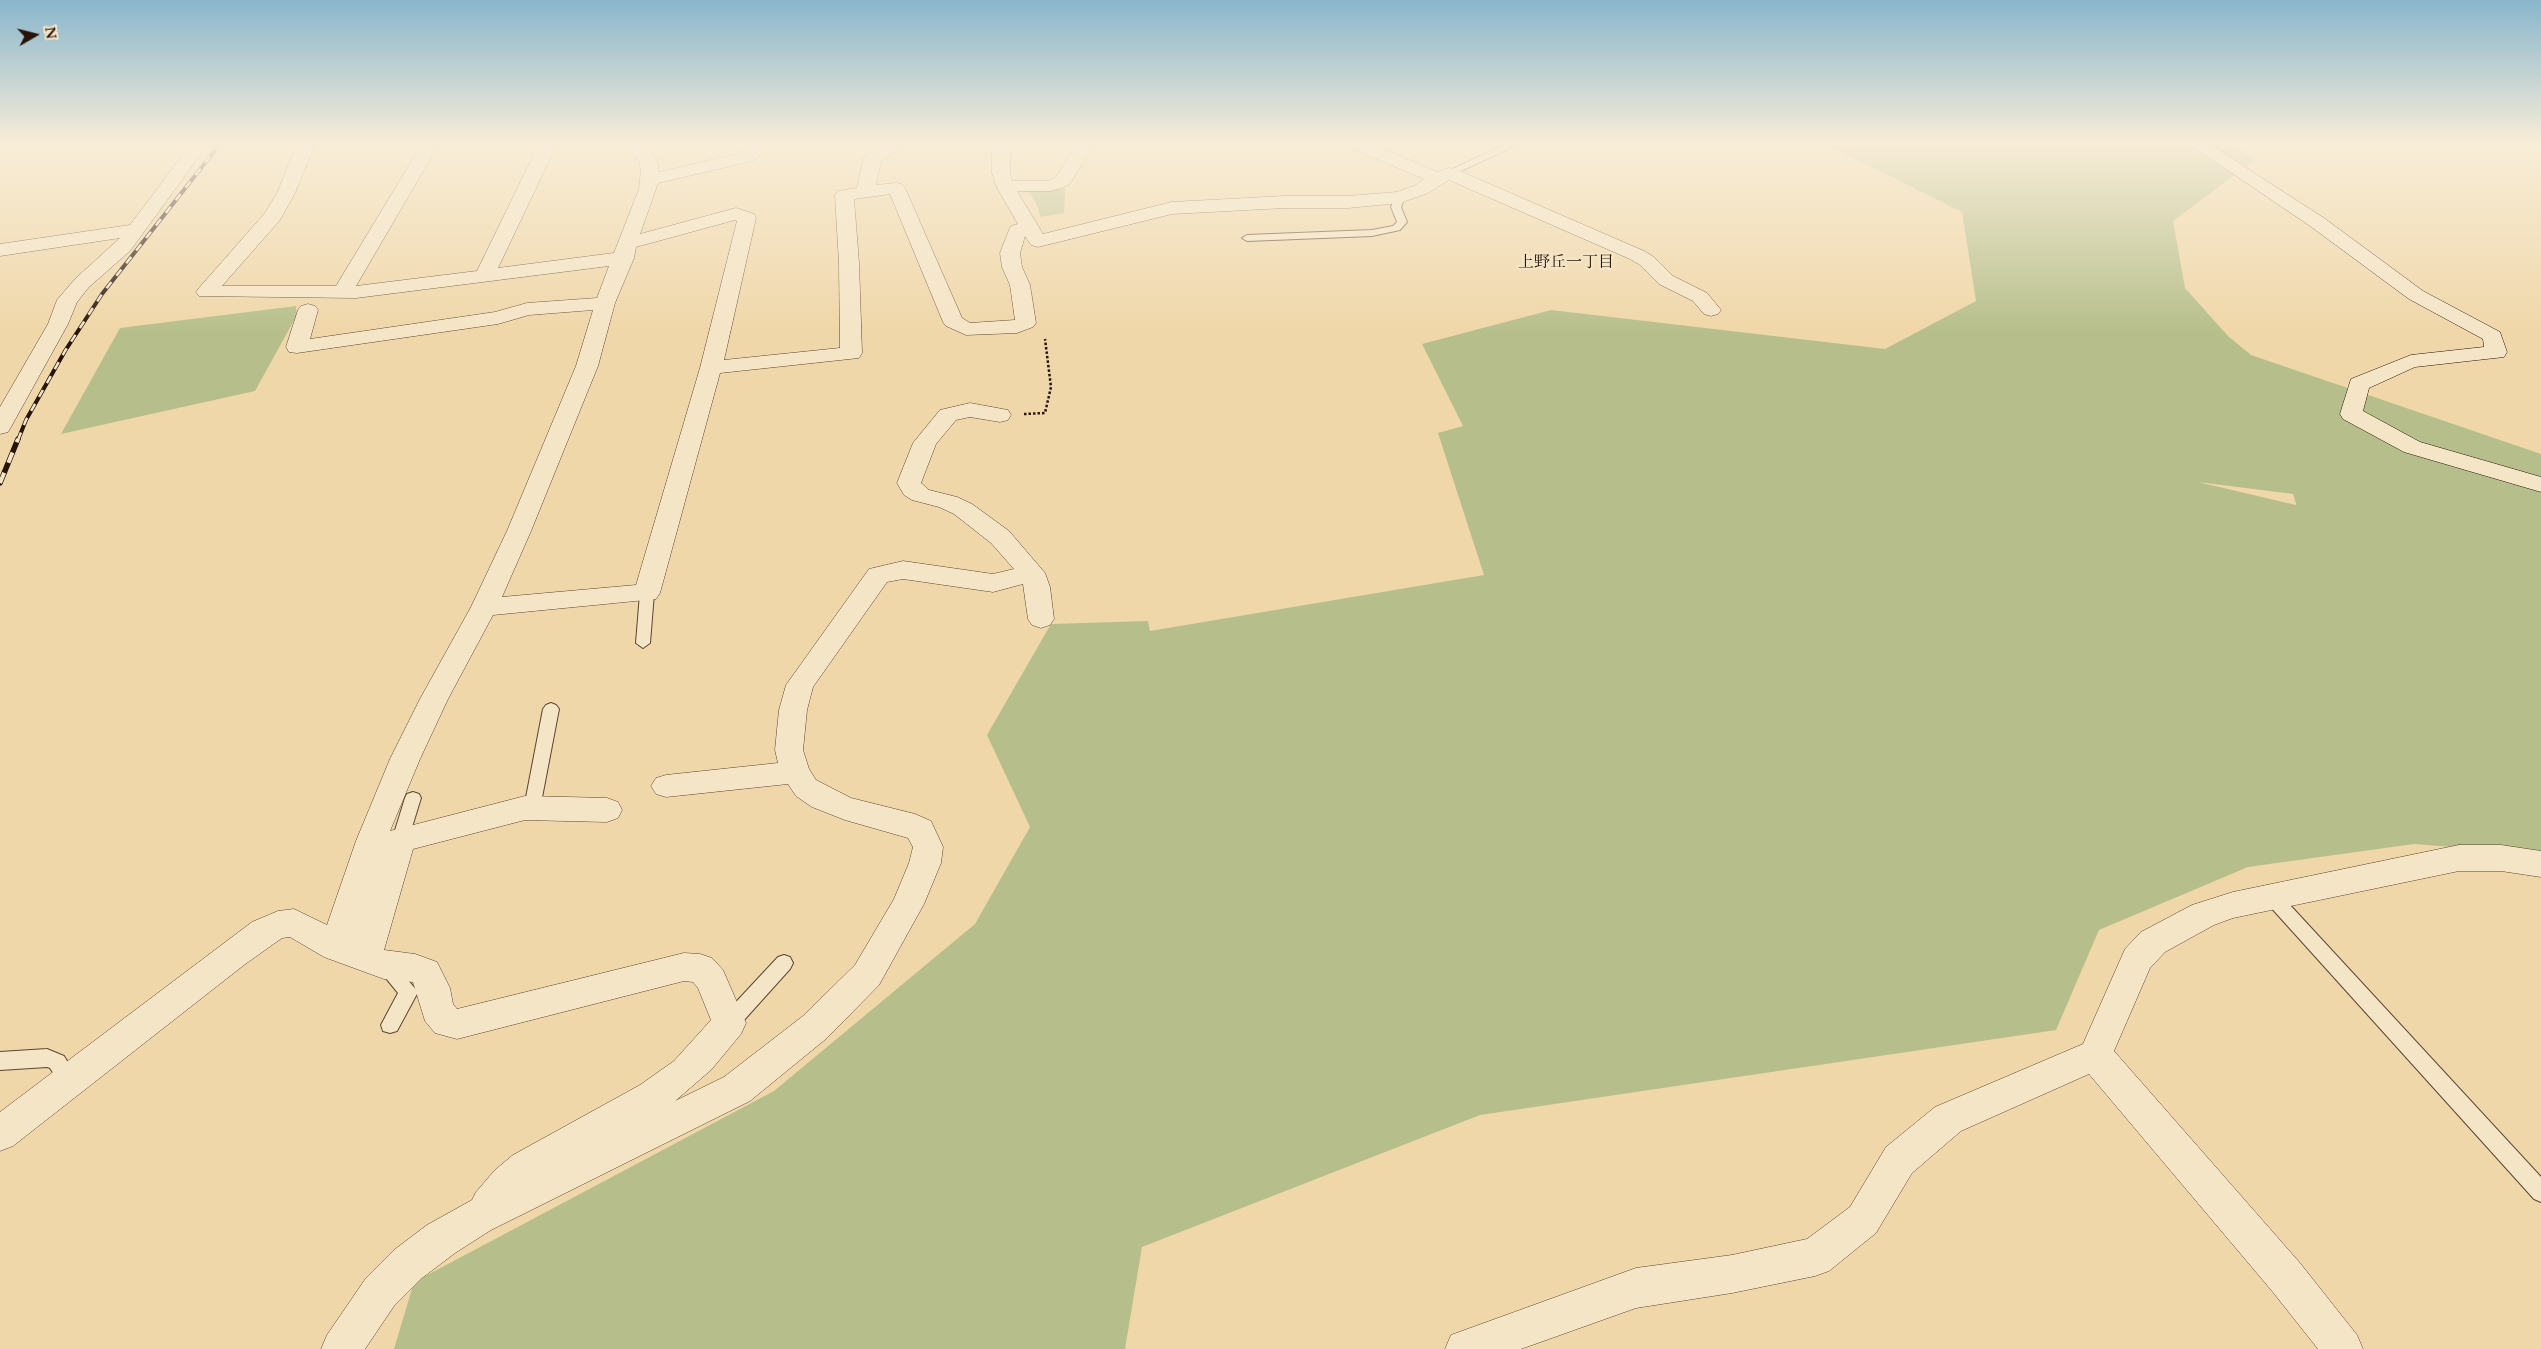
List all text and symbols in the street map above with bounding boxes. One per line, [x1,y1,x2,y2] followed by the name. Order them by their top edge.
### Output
[10,10,60,60] north arrow
[40,26,61,40] text: N
[1518,253,1614,273] district label: 上野丘一丁目

